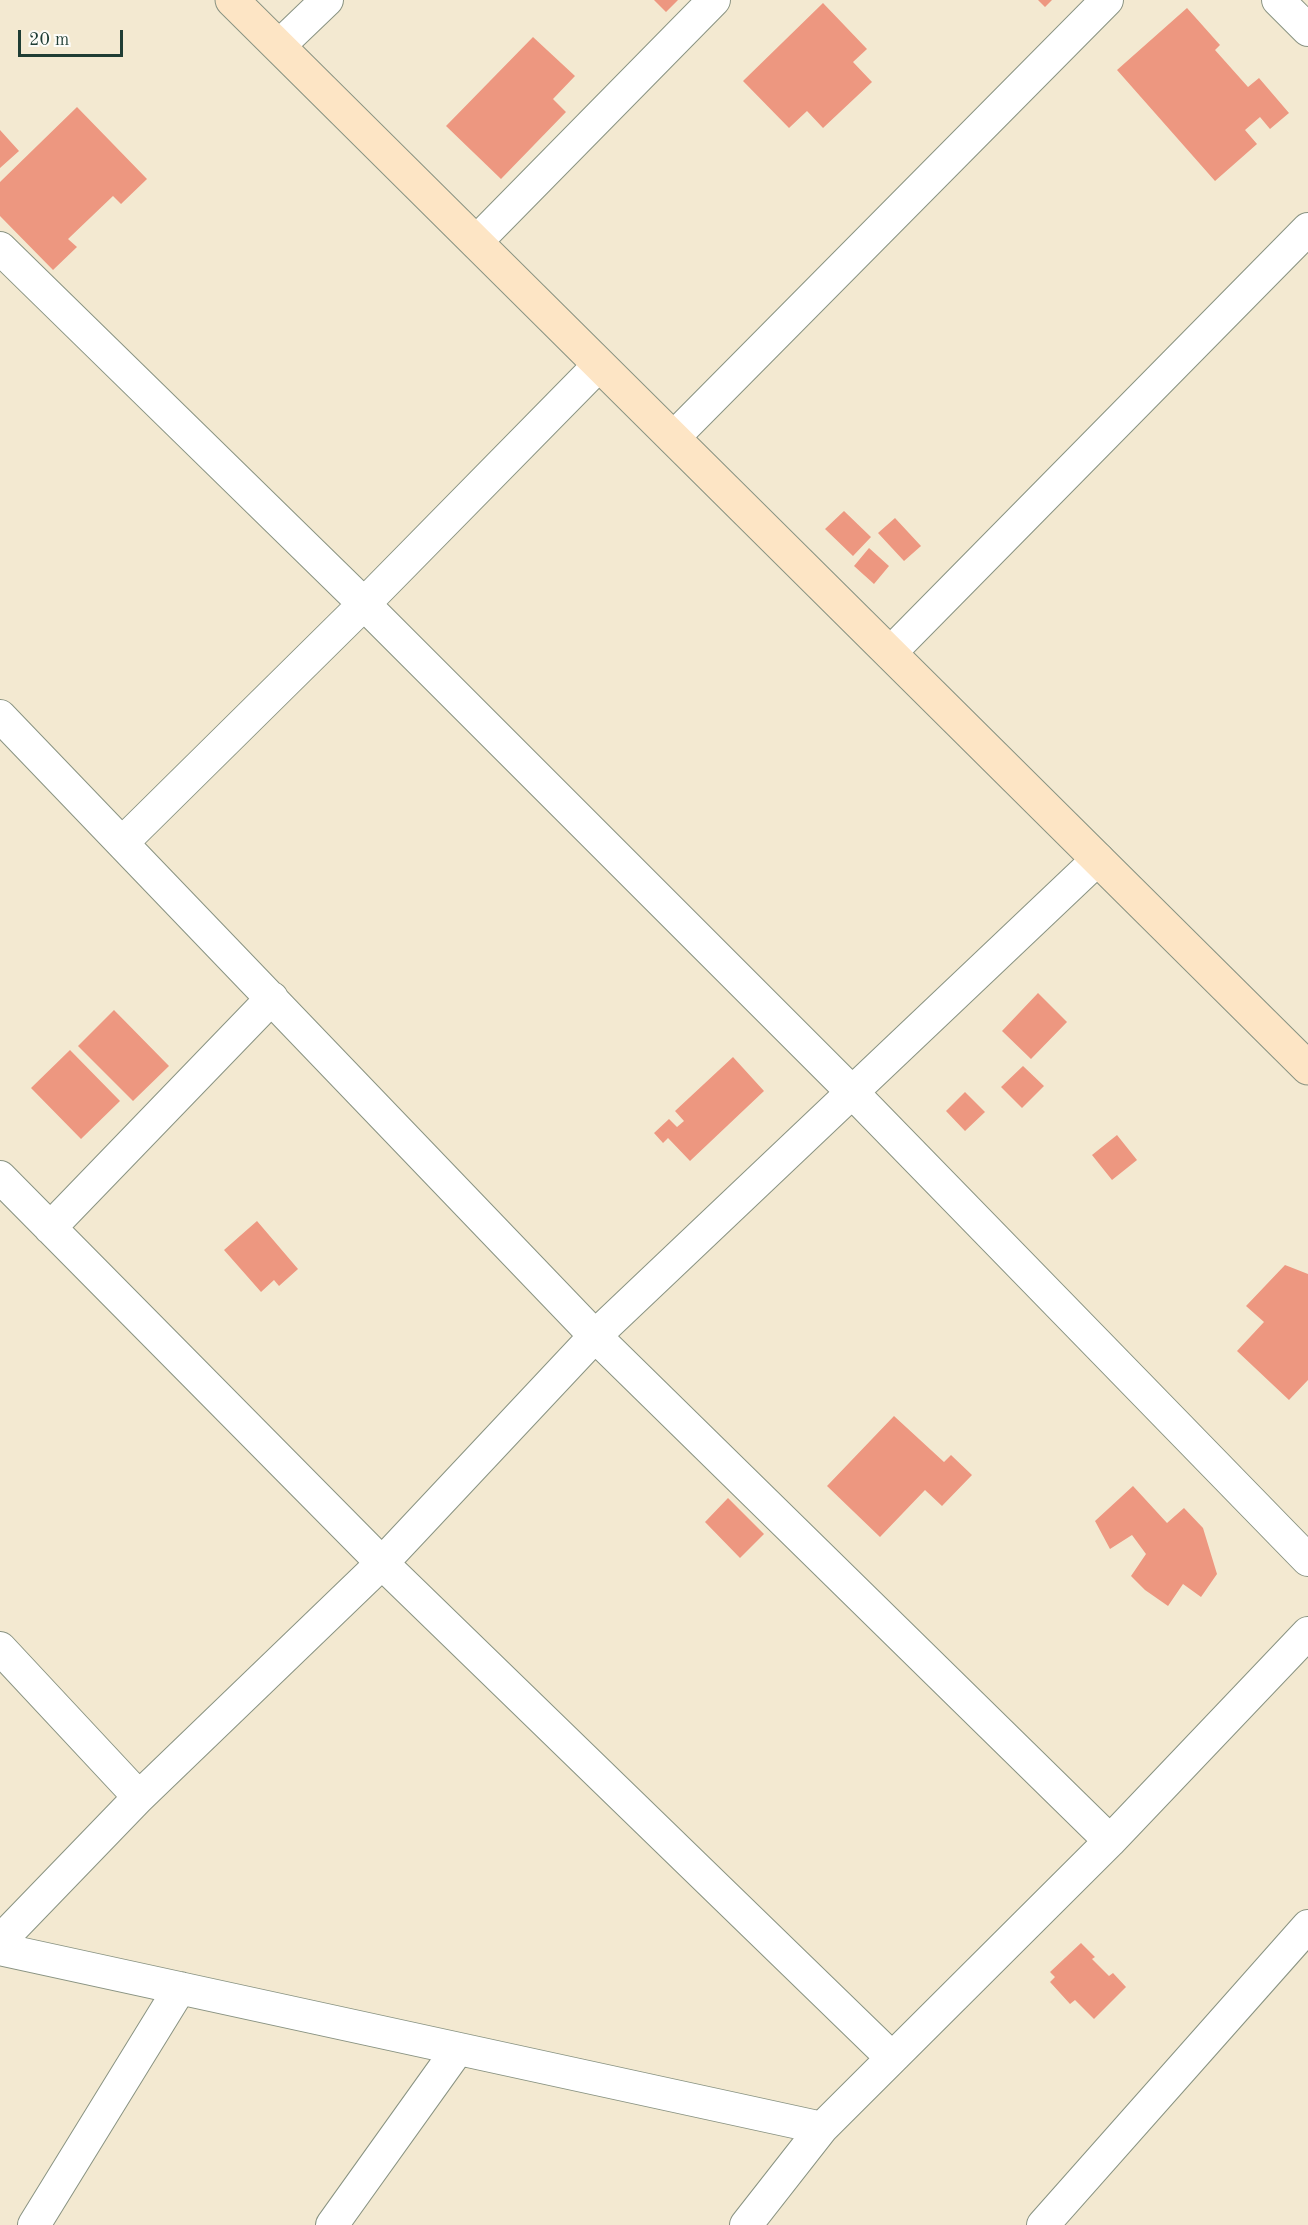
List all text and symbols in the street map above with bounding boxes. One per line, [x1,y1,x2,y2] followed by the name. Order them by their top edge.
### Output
[21,18,126,56] scale bar
[29,31,69,49] text: 20 m

